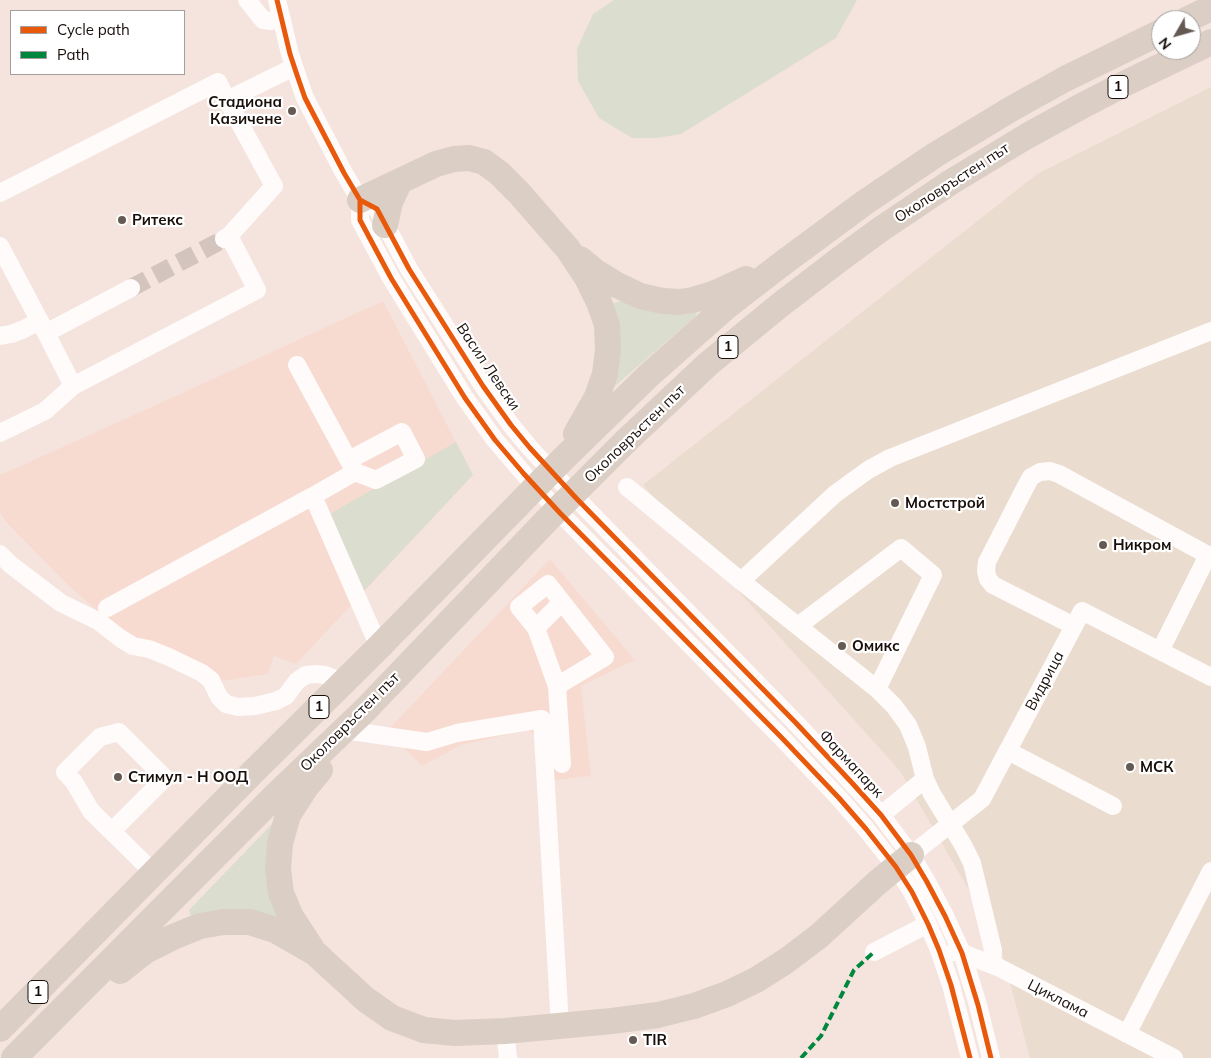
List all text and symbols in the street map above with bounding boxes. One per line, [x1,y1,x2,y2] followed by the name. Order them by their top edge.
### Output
[10,10,185,75] legend
[1151,10,1201,60] north arrow
[57,20,130,39] text: Cycle path
[1155,34,1175,53] text: N
[57,45,89,64] text: Path
[1108,75,1128,98] road number: 1
[208,93,282,128] place label: Стадиона Казичене
[286,105,298,117] marker: Стадиона Казичене
[891,139,1013,227] street label: Околовръстен път
[132,211,183,229] place label: Ритекс
[116,214,128,226] marker: Ритекс
[452,320,524,414] street label: Васил Левски
[718,336,738,358] road number: 1
[581,381,689,487] street label: Околовръстен път
[905,494,985,512] place label: Мостстрой
[889,497,901,509] marker: Мостстрой
[1113,536,1171,554] place label: Никром
[1097,539,1109,551] marker: Никром
[852,637,900,655] place label: Омикс
[836,640,848,652] marker: Омикс
[1022,648,1068,714] street label: Видрица
[297,669,403,775] street label: Околовръстен път
[309,696,329,719] road number: 1
[815,726,887,802] street label: Фармапарк
[1140,758,1174,776] place label: МСК
[1124,761,1136,773] marker: МСК
[128,768,248,786] place label: Стимул - Н ООД
[112,771,124,783] marker: Стимул - Н ООД
[1024,976,1092,1022] street label: Циклама
[28,980,48,1004] road number: 1
[643,1031,667,1049] place label: TIR
[627,1034,639,1046] marker: TIR

